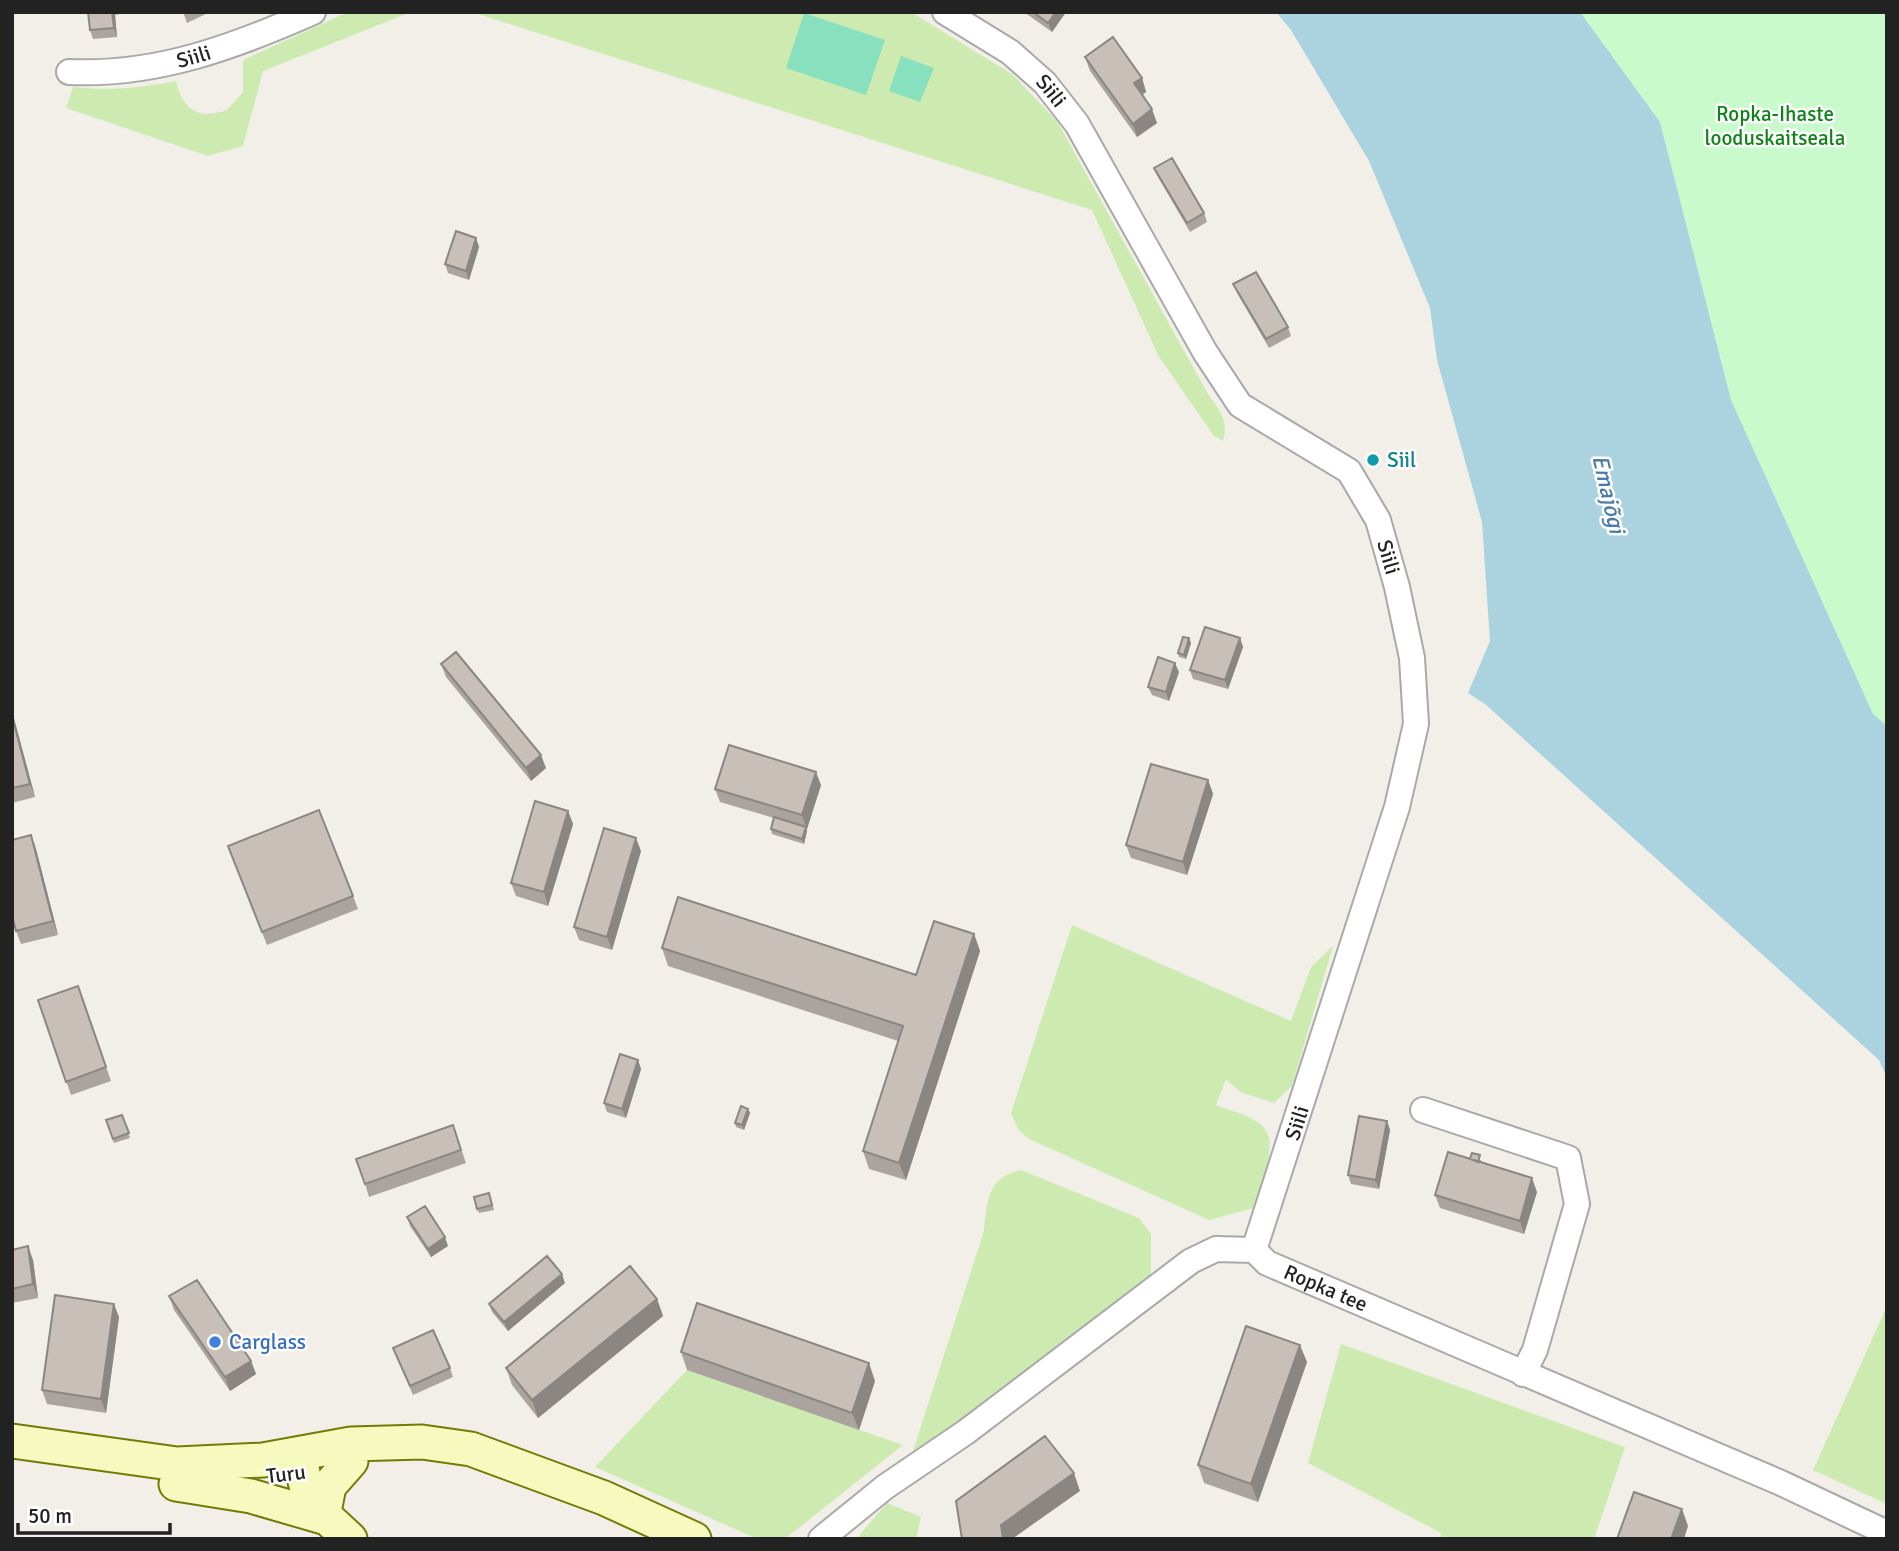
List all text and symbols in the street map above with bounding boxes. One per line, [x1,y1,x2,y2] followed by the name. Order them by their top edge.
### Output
[174,39,214,74] street label: Siili
[1031,68,1072,113] street label: Siili
[1705,101,1845,151] park label: Ropka-Ihaste looduskaitseala
[1387,447,1416,473] place label: Siil
[1365,452,1381,468] marker: Siil
[1585,452,1632,539] water label: Emajõgi
[1371,537,1406,577] street label: Siili
[1279,1102,1315,1144] street label: Siili
[1280,1259,1372,1317] street label: Ropka tee
[229,1329,306,1355] place label: Carglass
[207,1334,223,1350] marker: Carglass
[265,1459,307,1489] street label: Turu
[18,1492,170,1536] scale bar
[28,1503,72,1529] text: 50 m

